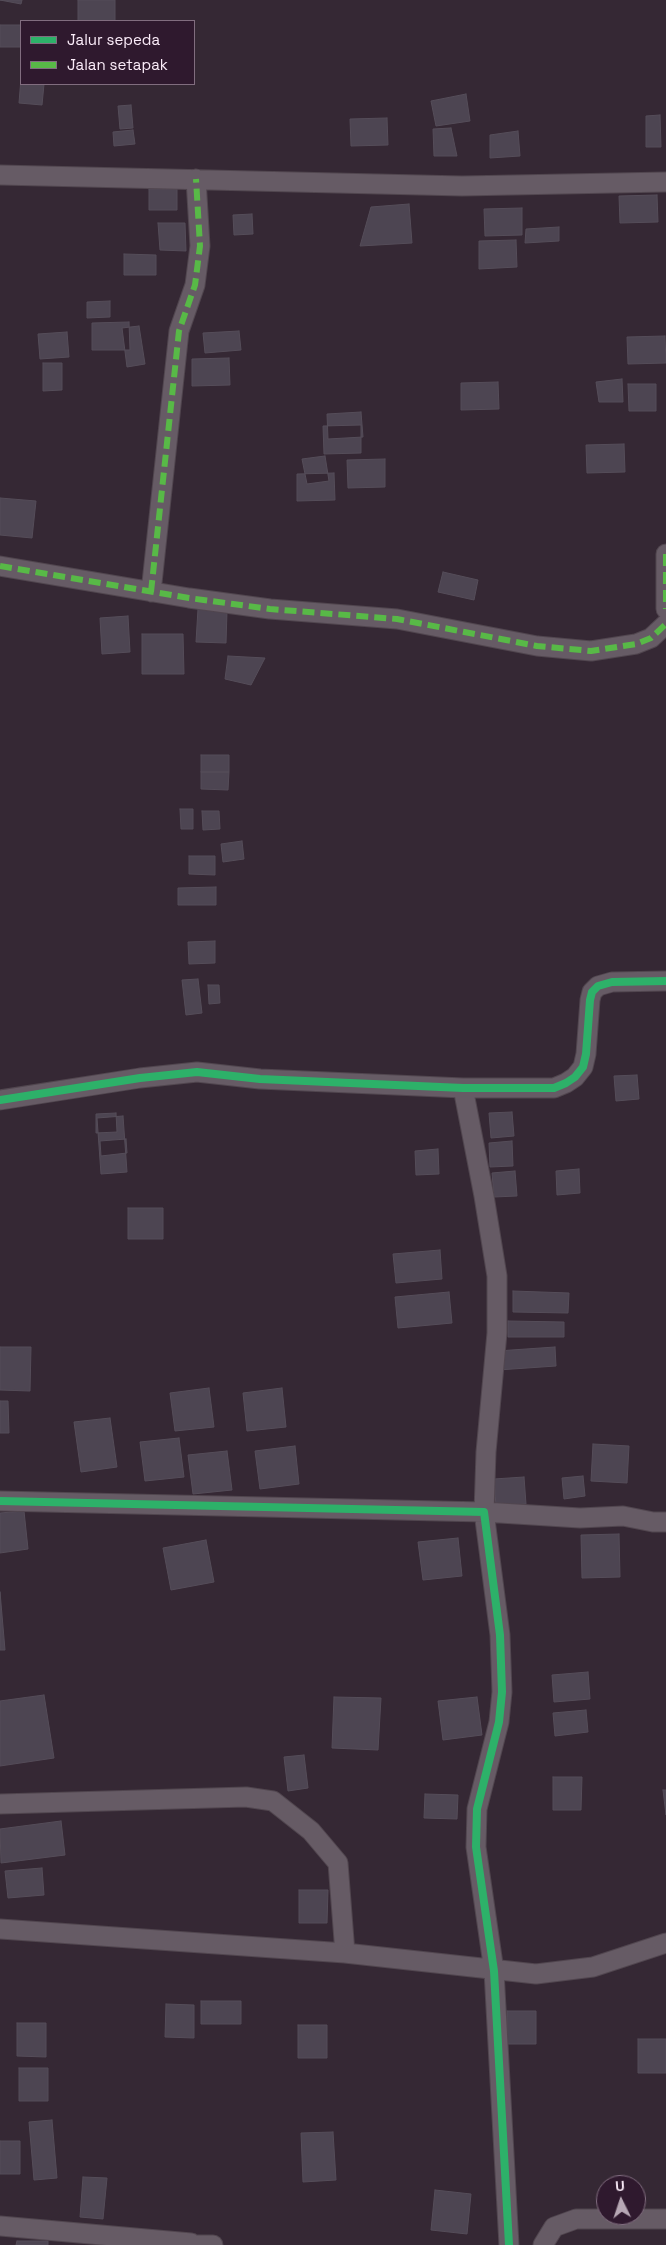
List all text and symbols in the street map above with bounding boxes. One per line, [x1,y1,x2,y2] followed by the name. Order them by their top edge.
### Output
[20,20,195,85] legend
[67,30,160,49] text: Jalur sepeda
[67,55,168,74] text: Jalan setapak
[596,2175,646,2225] north arrow
[615,2177,625,2195] text: U

